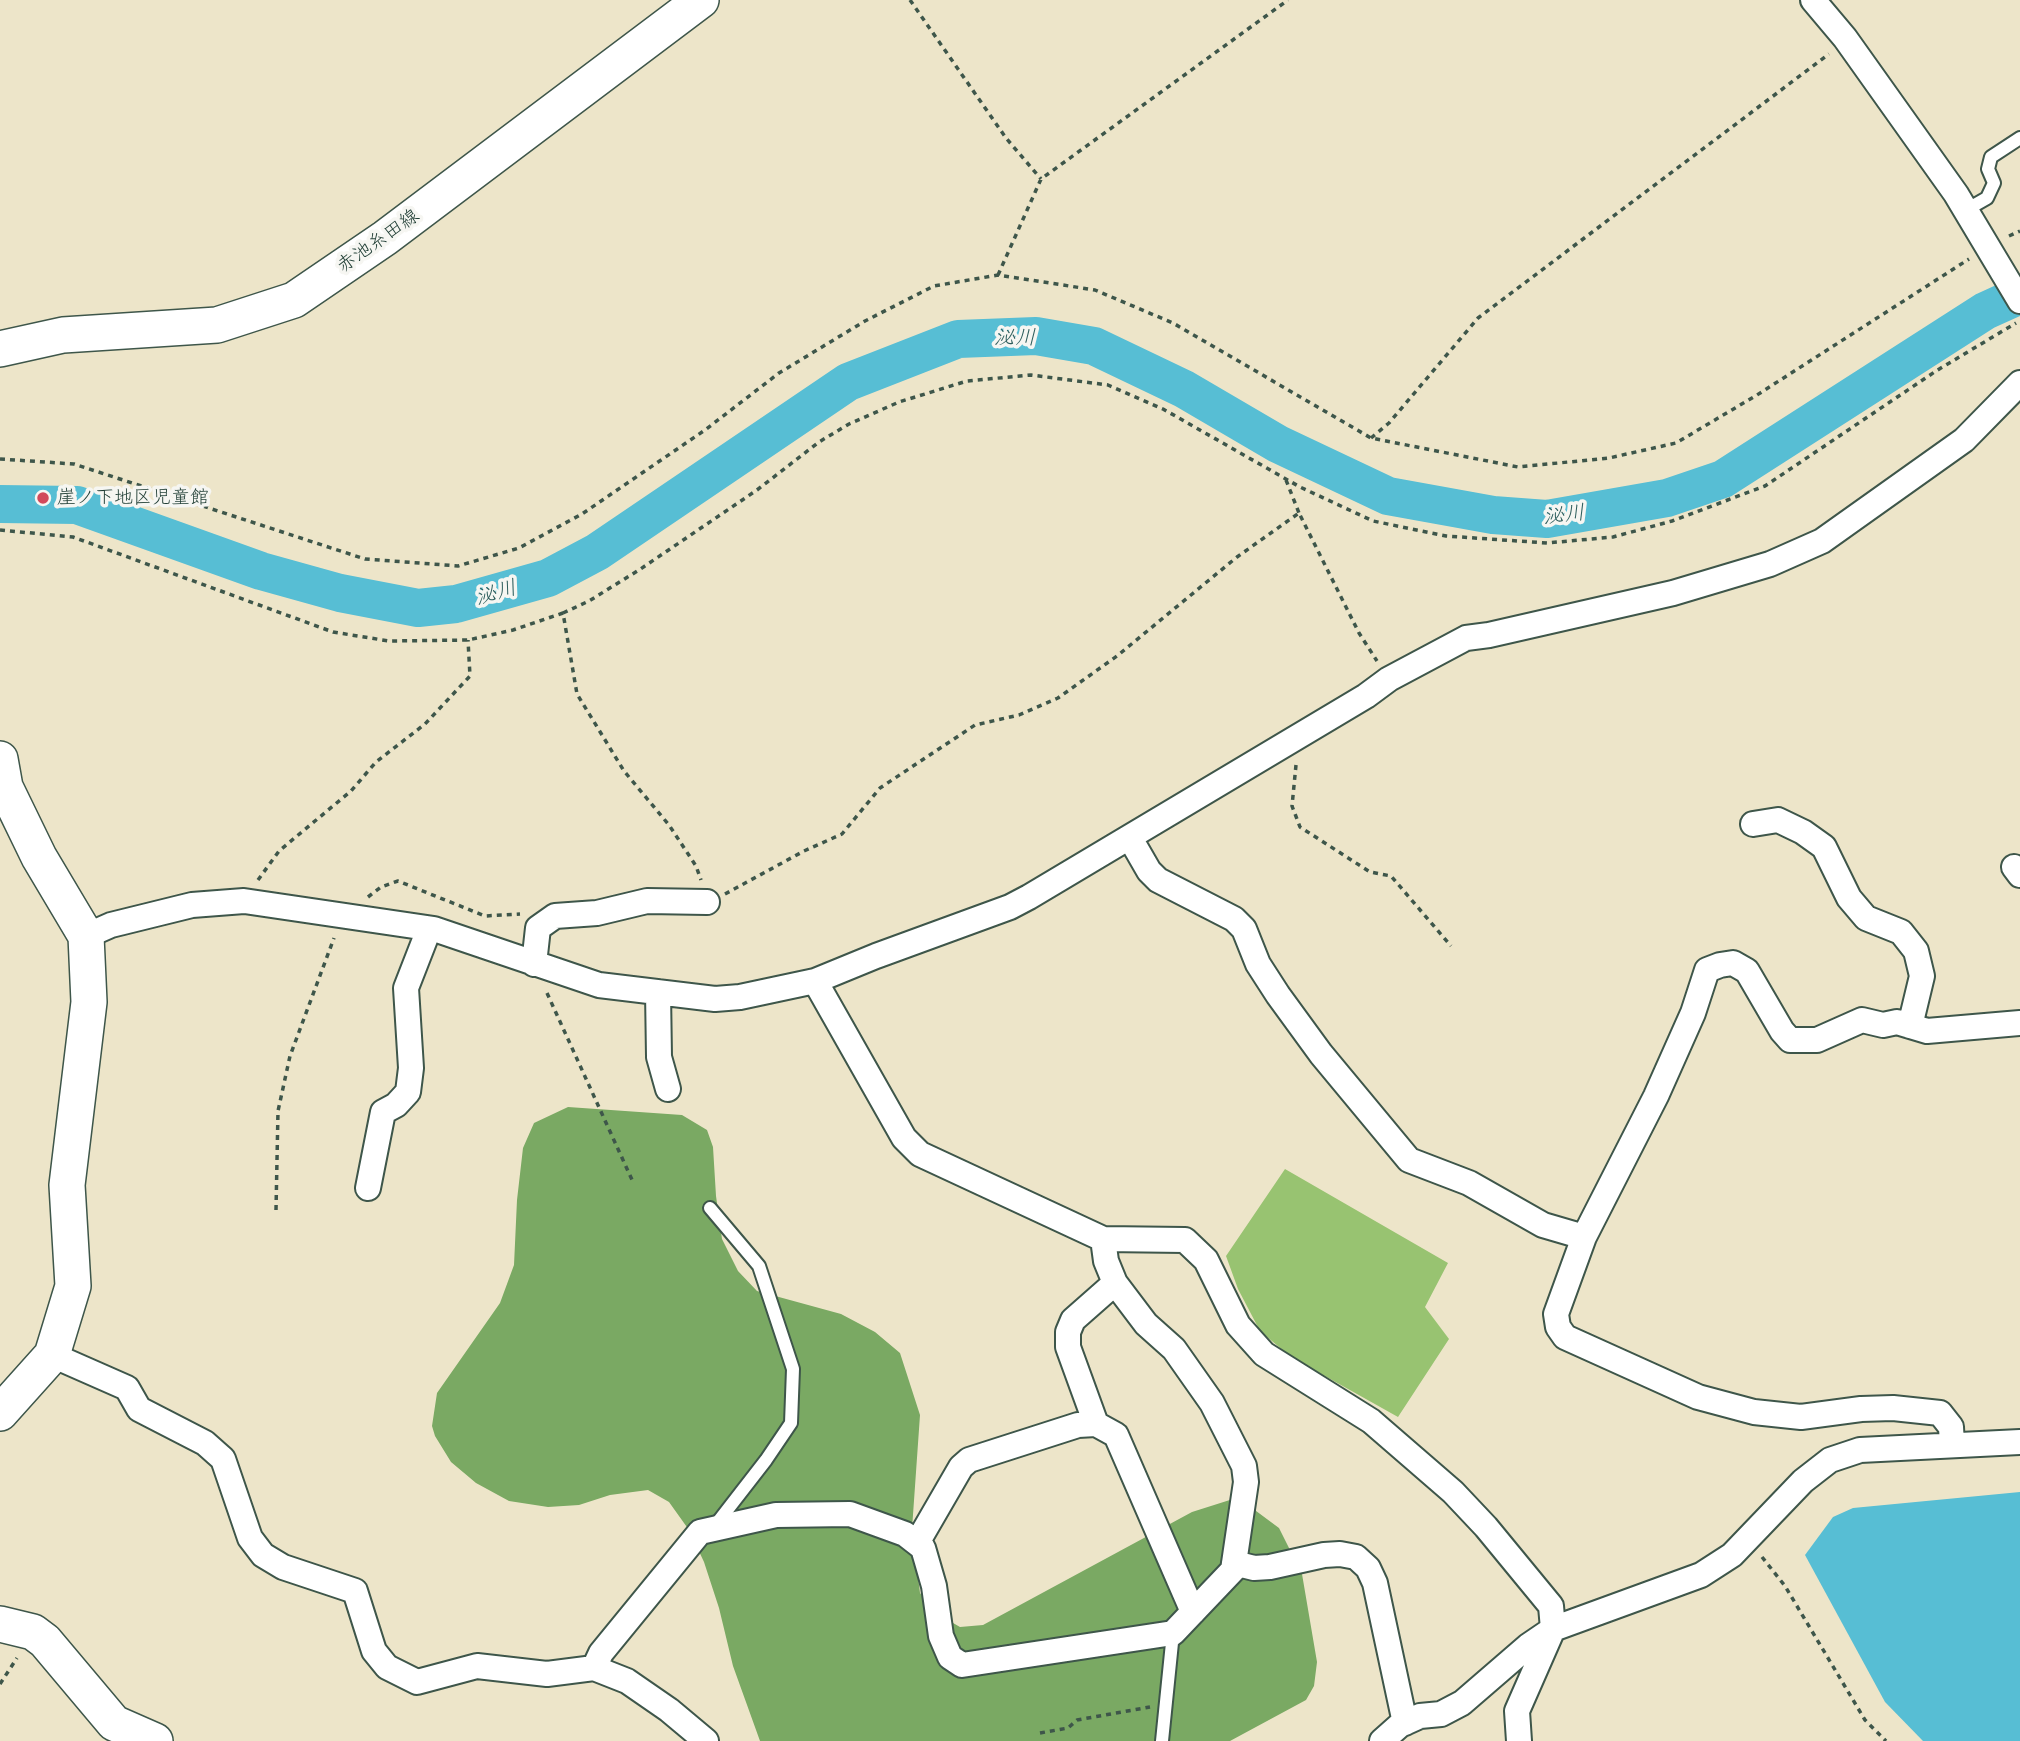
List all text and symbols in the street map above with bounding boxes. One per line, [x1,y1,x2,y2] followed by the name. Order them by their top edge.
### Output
[333,204,423,278] street label: 赤池糸田線
[994,325,1036,351] water label: 泌川
[57,487,209,509] place label: 崖ノ下地区児童館
[35,490,51,506] marker: 崖ノ下地区児童館
[1542,500,1586,530] water label: 泌川
[472,575,520,611] water label: 泌川

